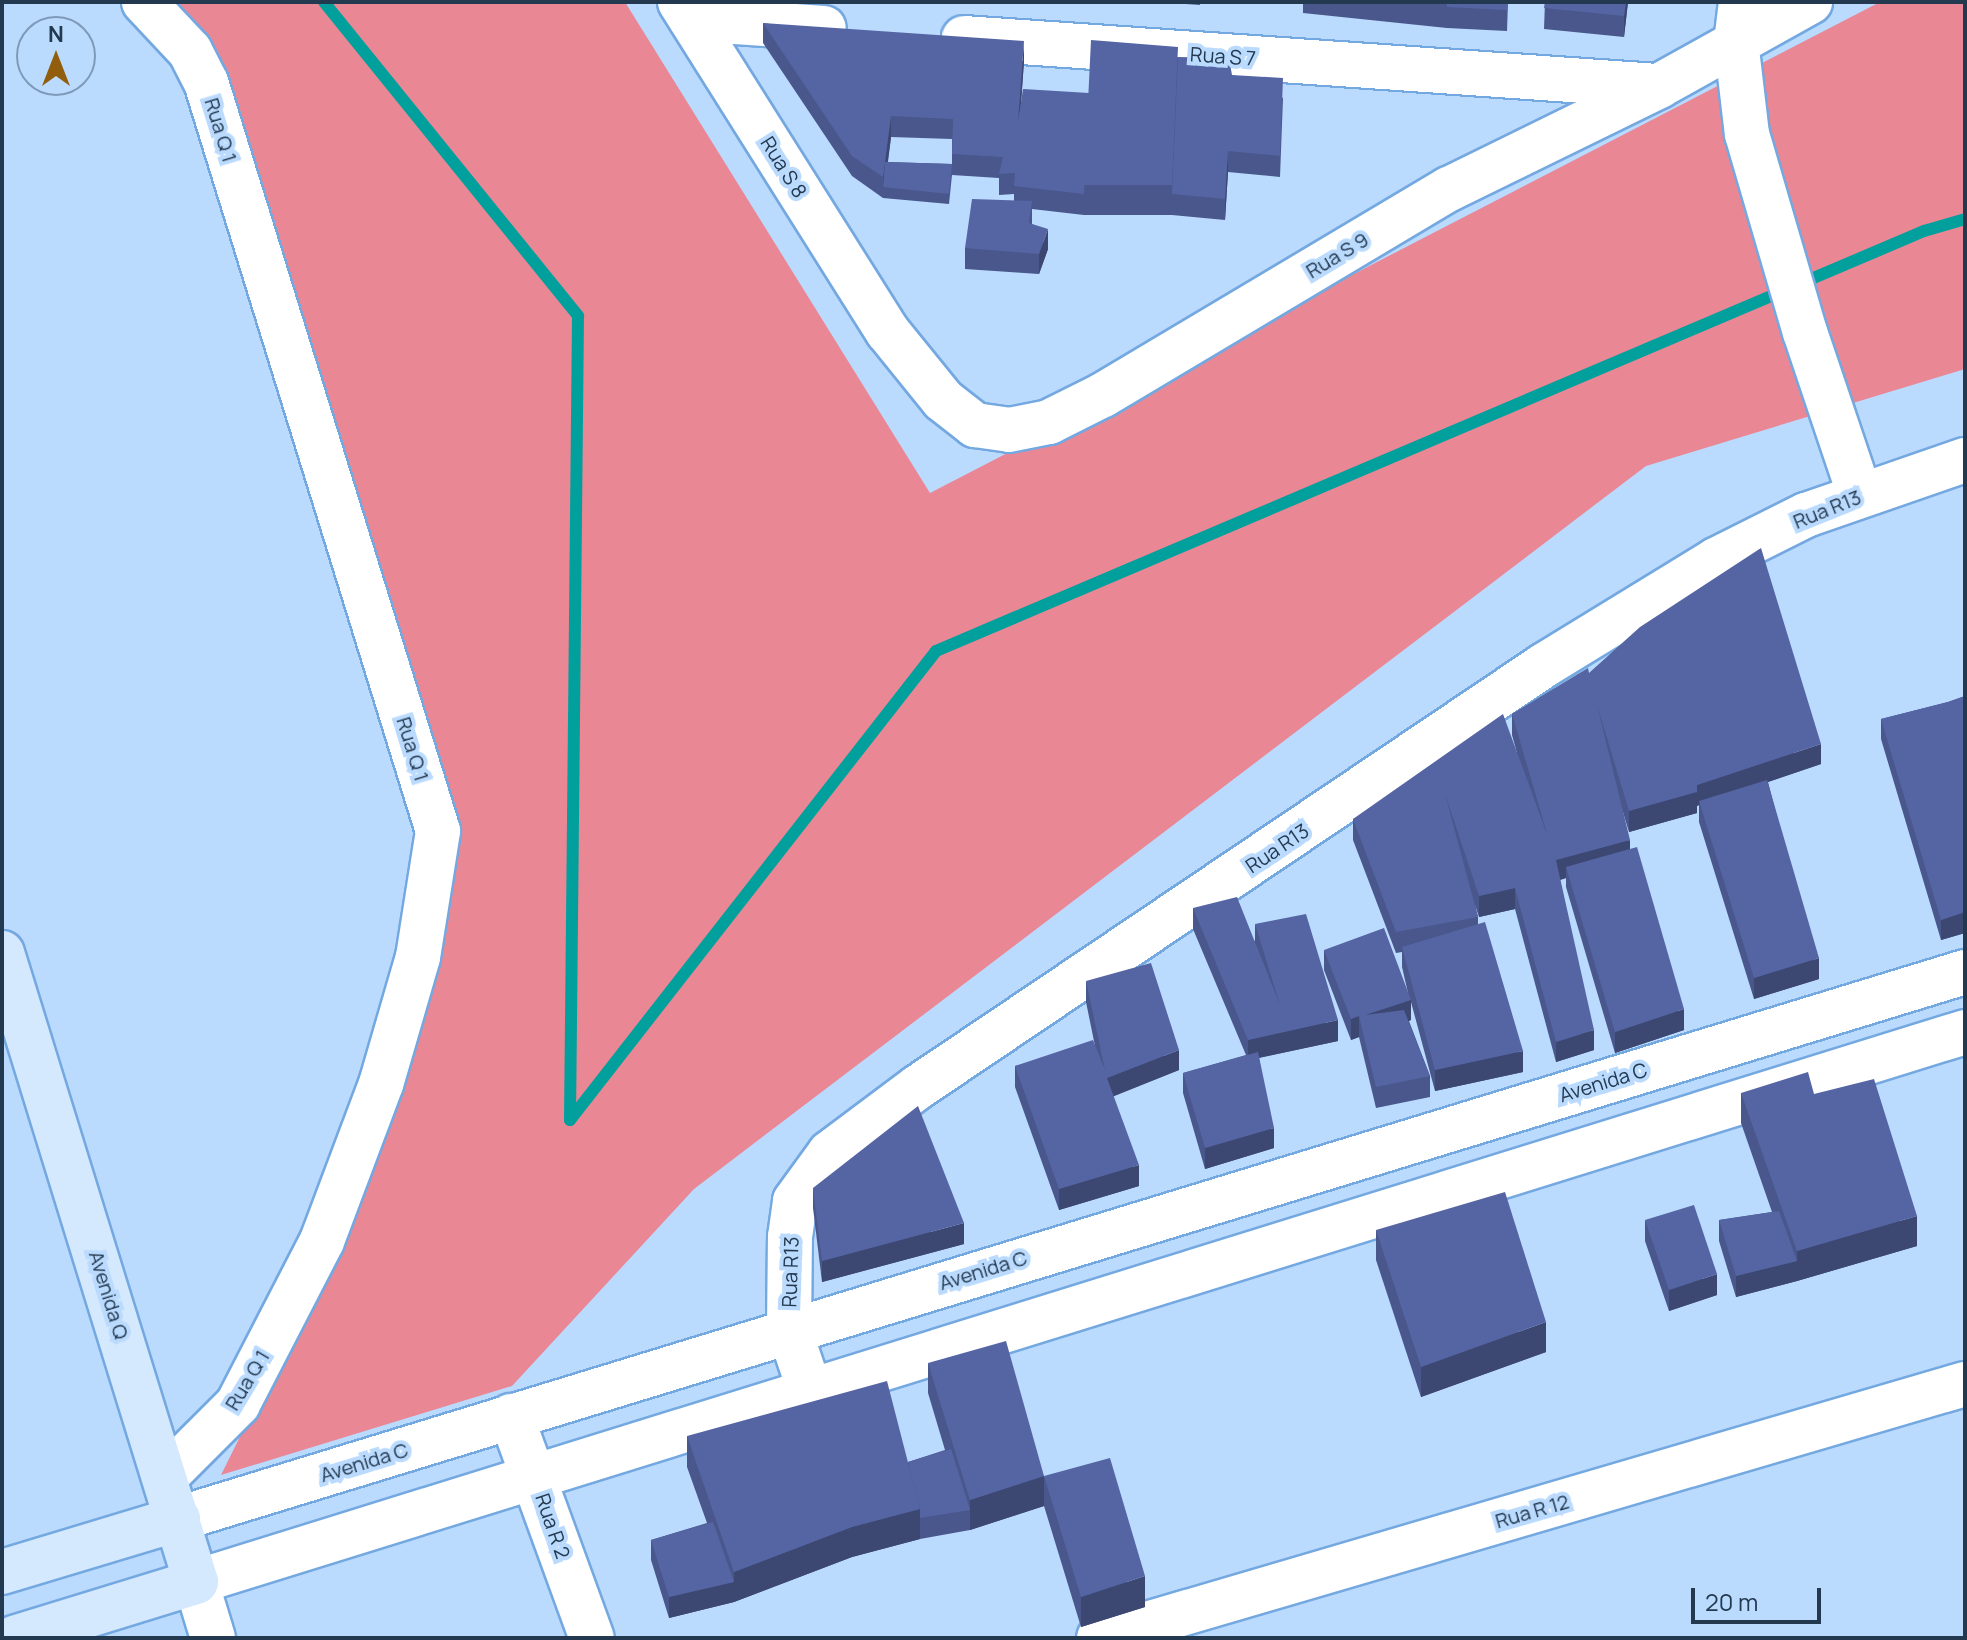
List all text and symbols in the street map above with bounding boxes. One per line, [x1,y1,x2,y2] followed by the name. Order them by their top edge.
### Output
[16,16,96,96] north arrow
[48,19,64,49] text: N
[1189,42,1257,70] street label: Rua S 7
[200,95,242,165] street label: Rua Q 1
[756,132,812,202] street label: Rua S 8
[1302,227,1372,283] street label: Rua S 9
[1790,485,1864,533] street label: Rua R13
[392,714,434,784] street label: Rua Q 1
[1241,818,1313,878] street label: Rua R13
[1556,1057,1650,1107] street label: Avenida C
[777,1236,803,1308] street label: Rua R13
[936,1245,1030,1295] street label: Avenida C
[84,1248,134,1342] street label: Avenida Q
[220,1346,274,1414] street label: Rua Q 1
[317,1437,411,1487] street label: Avenida C
[1492,1489,1572,1533] street label: Rua R 12
[531,1490,575,1562] street label: Rua R 2
[1695,1572,1825,1622] scale bar
[1705,1585,1758,1618] text: 20 m

